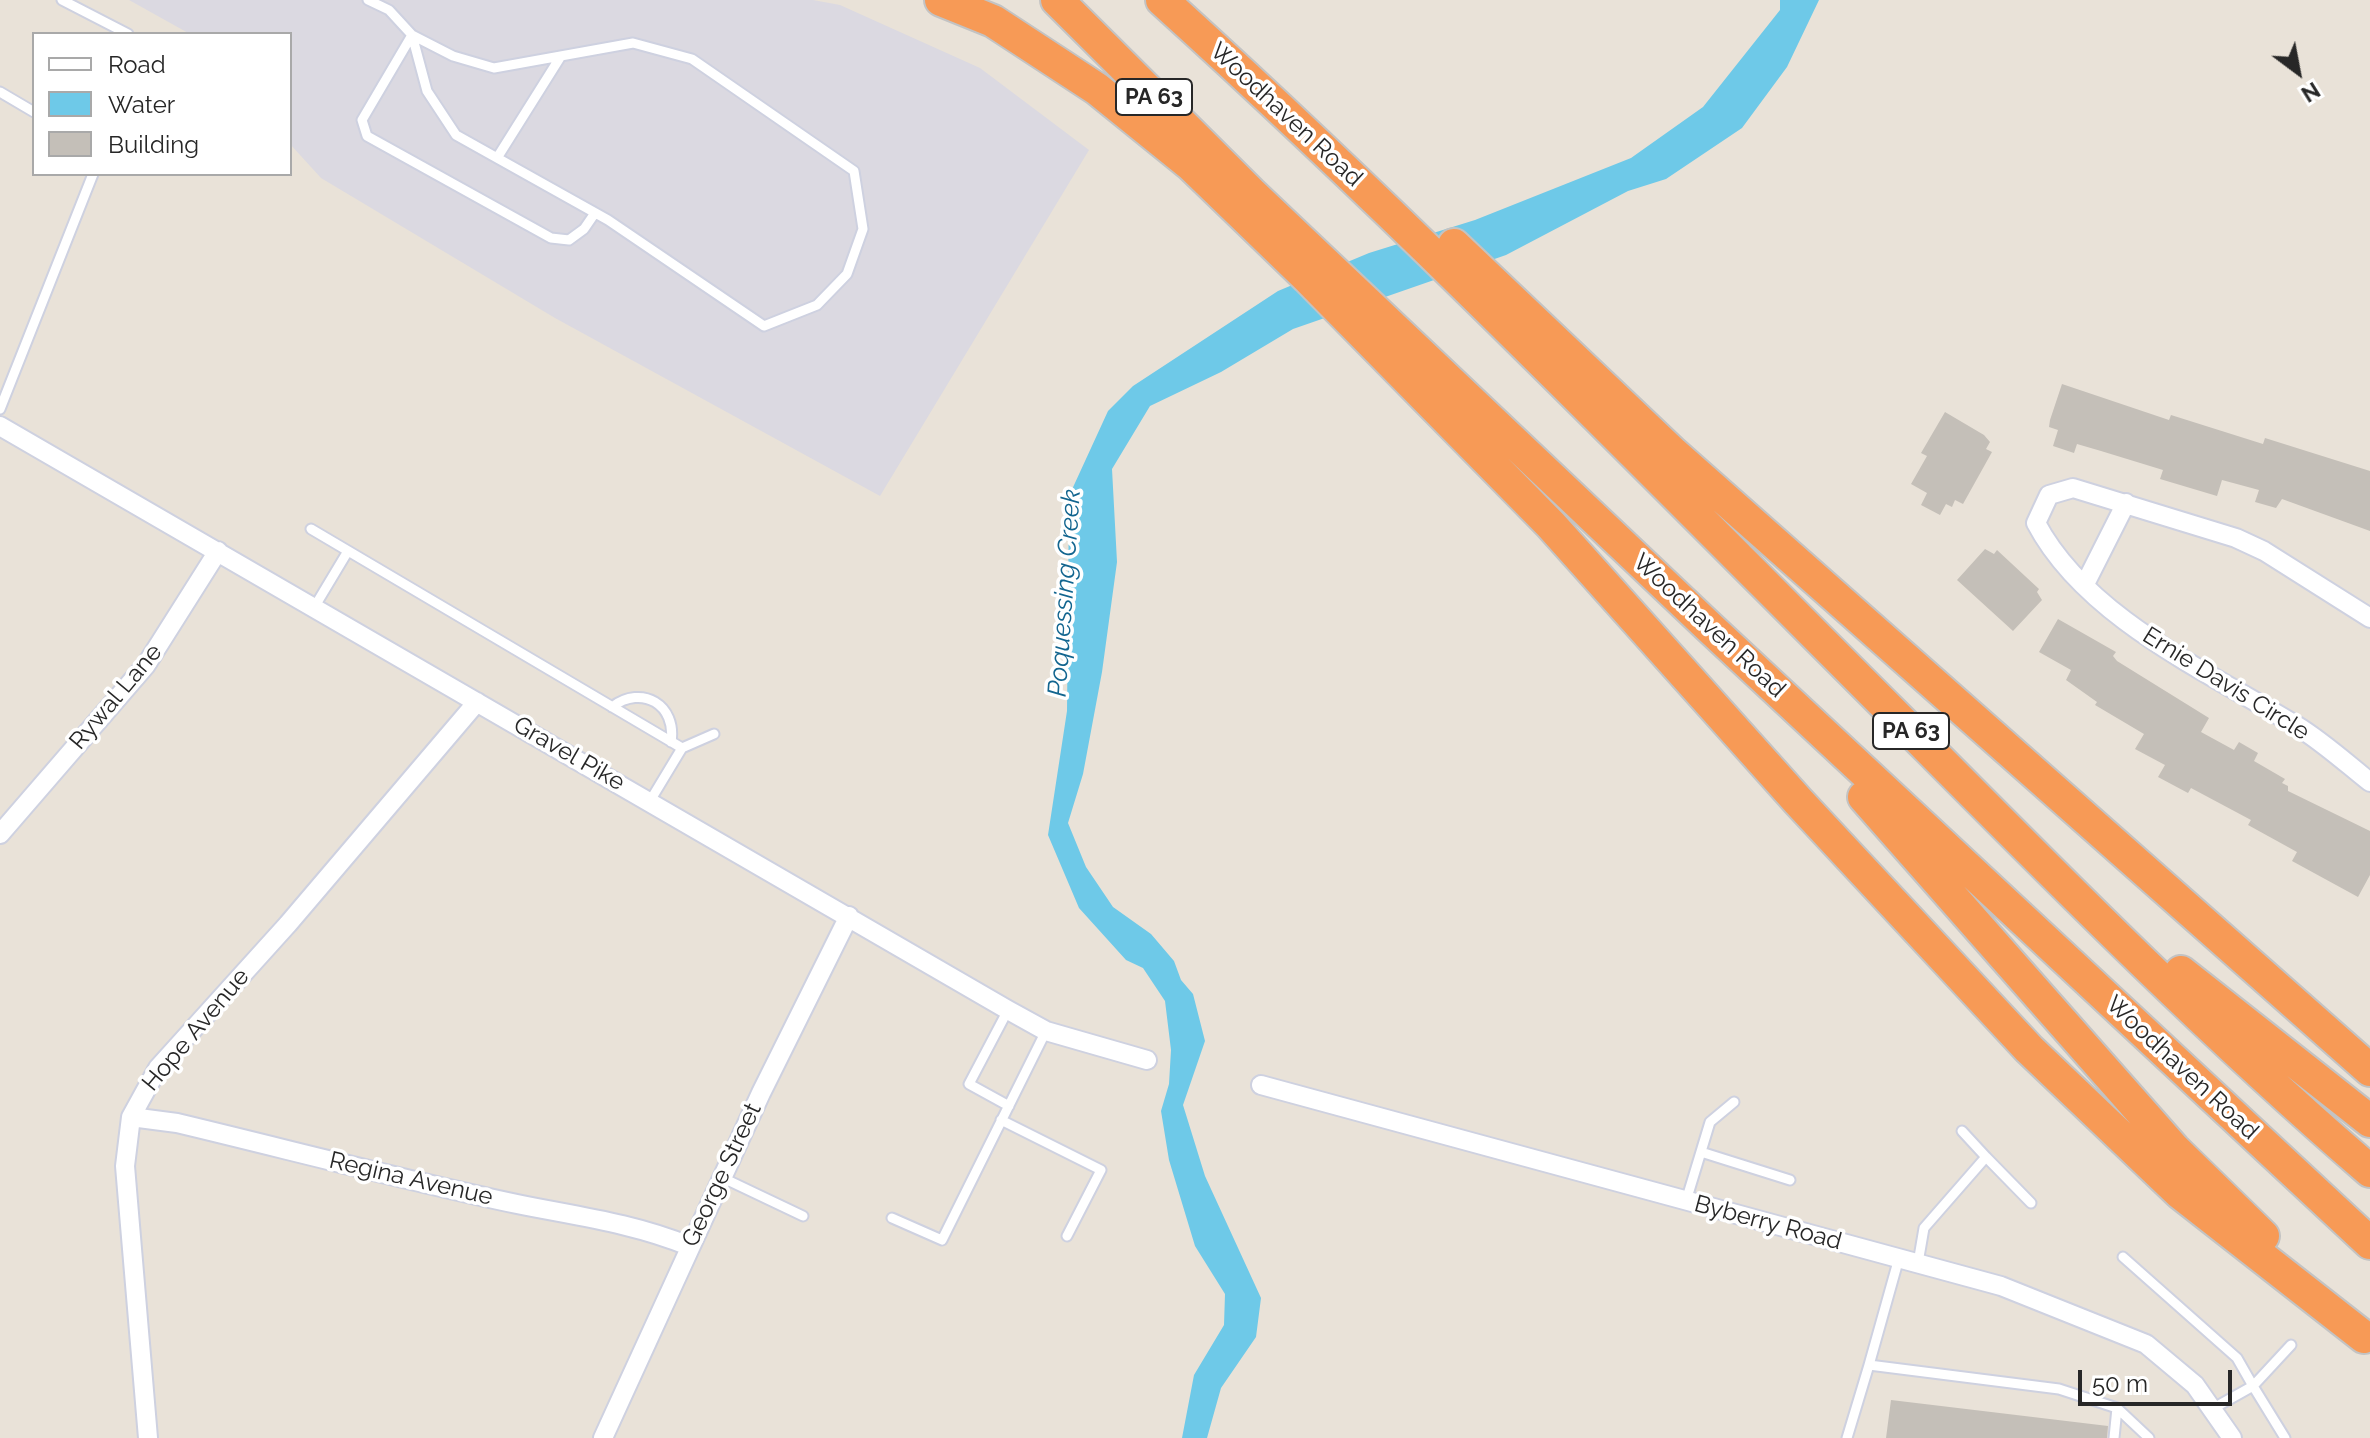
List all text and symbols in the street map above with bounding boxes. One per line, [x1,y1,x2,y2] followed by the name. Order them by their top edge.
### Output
[32,32,292,176] legend
[2258,32,2338,112] north arrow
[1204,37,1368,193] street label: Woodhaven Road
[108,50,166,79] text: Road
[2297,77,2325,108] text: N
[1116,79,1192,115] road number: PA 63
[108,90,175,119] text: Water
[108,130,199,159] text: Building
[1042,488,1088,698] water label: Poquessing Creek
[1627,548,1791,704] street label: Woodhaven Road
[2137,621,2315,747] street label: Ernie Davis Circle
[64,638,168,756] street label: Rywal Lane
[508,711,630,797] street label: Gravel Pike
[1873,713,1949,749] road number: PA 63
[136,963,256,1097] street label: Hope Avenue
[2100,990,2264,1146] street label: Woodhaven Road
[676,1099,768,1251] street label: George Street
[326,1146,496,1212] street label: Regina Avenue
[1691,1190,1845,1256] street label: Byberry Road
[2082,1354,2236,1404] scale bar
[2092,1369,2148,1398] text: 50 m

